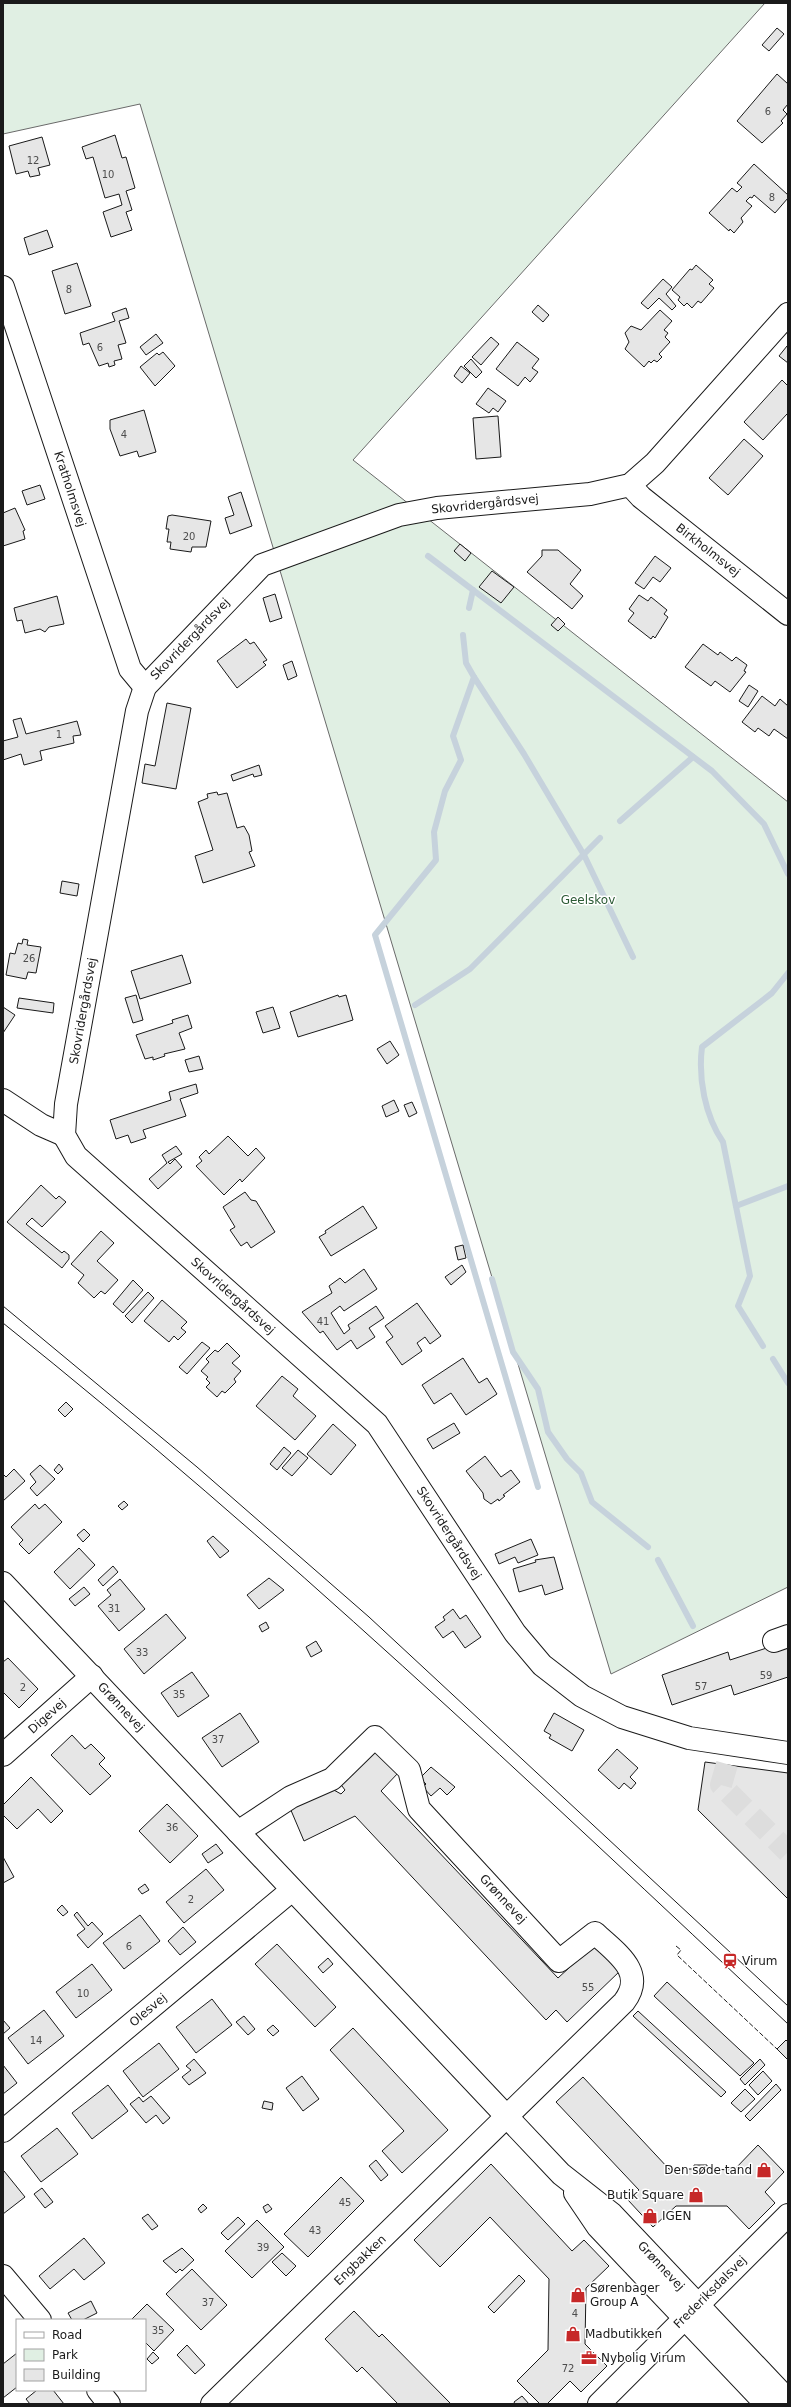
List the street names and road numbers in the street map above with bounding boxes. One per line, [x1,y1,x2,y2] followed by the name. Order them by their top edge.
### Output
[51,449,89,529] street label: Kratholmsvej
[431,491,539,517] street label: Skovridergårdsvej
[673,521,743,579] street label: Birkholmsvej
[147,595,233,683] street label: Skovridergårdsvej
[67,957,99,1065] street label: Skovridergårdsvej
[188,1255,278,1337] street label: Skovridergårdsvej
[414,1484,484,1582] street label: Skovridergårdsvej
[95,1680,147,1734] street label: Grønnevej
[25,1696,69,1736] street label: Digevej
[477,1872,529,1926] street label: Grønnevej
[127,1990,169,2030] street label: Olesvej
[331,2232,389,2288] street label: Engbakken
[635,2239,687,2293] street label: Grønnevej
[671,2253,749,2331] street label: Frederiksdalsvej

